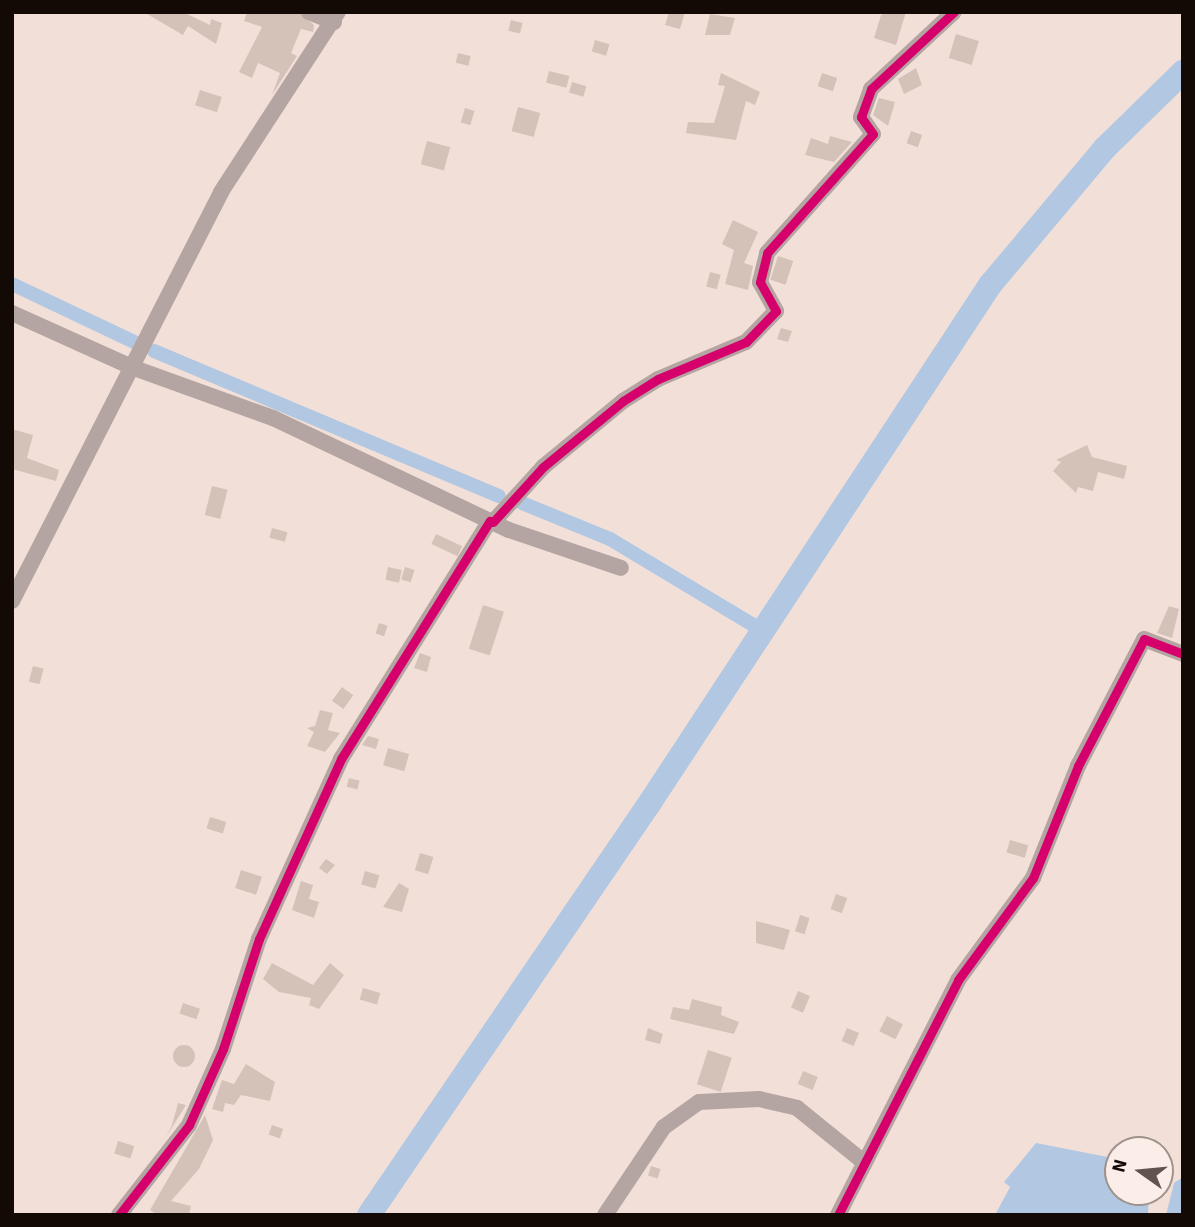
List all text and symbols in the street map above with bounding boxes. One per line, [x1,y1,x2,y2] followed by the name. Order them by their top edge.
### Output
[1104,1136,1174,1206] north arrow
[1105,1156,1135,1176] text: N

